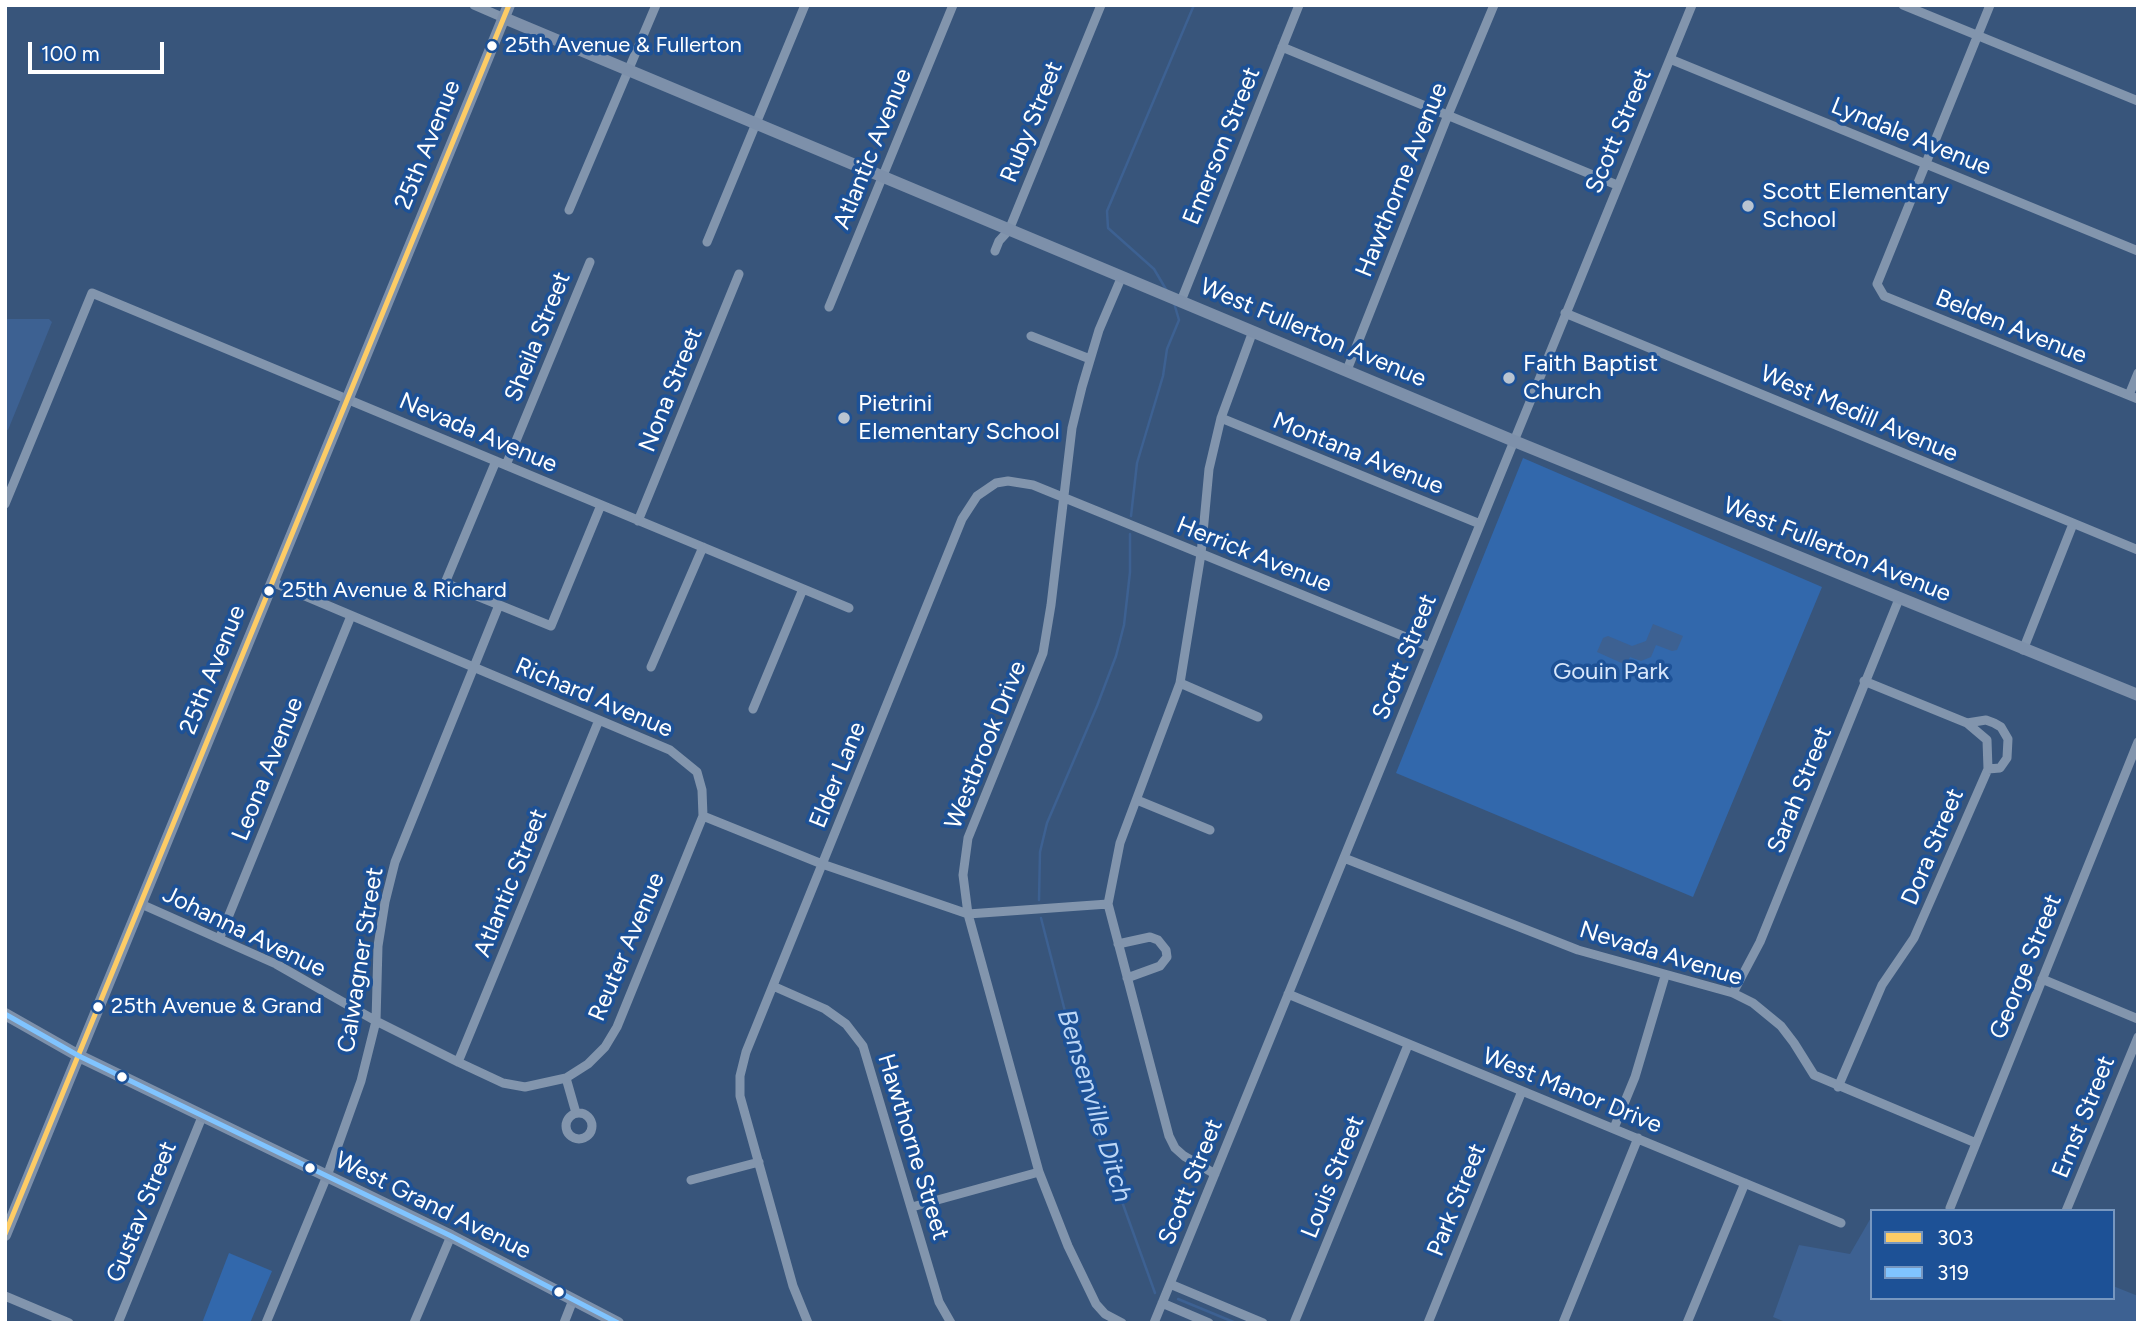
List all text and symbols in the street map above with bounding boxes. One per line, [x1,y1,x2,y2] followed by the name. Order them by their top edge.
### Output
[32,28,168,72] scale bar
[505,33,742,59] place label: 25th Avenue & Fullerton
[485,39,499,53] marker: 25th Avenue & Fullerton
[41,41,100,66] text: 100 m
[995,57,1069,187] street label: Ruby Street
[1177,63,1267,229] street label: Emerson Street
[828,64,918,234] street label: Atlantic Avenue
[1580,64,1658,198] street label: Scott Street
[389,76,467,214] street label: 25th Avenue
[1350,79,1454,281] street label: Hawthorne Avenue
[1827,92,1995,182] street label: Lyndale Avenue
[1762,178,1949,234] place label: Scott Elementary School
[1740,198,1756,214] marker: Scott Elementary School
[499,268,577,406] street label: Sheila Street
[1196,272,1430,394] street label: West Fullerton Avenue
[1931,284,2091,370] street label: Belden Avenue
[633,324,709,456] street label: Nona Street
[1523,350,1658,406] place label: Faith Baptist Church
[1756,359,1962,469] street label: West Medill Avenue
[1501,370,1517,386] marker: Faith Baptist Church
[395,387,561,479] street label: Nevada Avenue
[858,390,1060,446] place label: Pietrini Elementary School
[1268,407,1448,501] street label: Montana Avenue
[836,410,852,426] marker: Pietrini Elementary School
[1719,491,1955,609] street label: West Fullerton Avenue
[1172,511,1336,599] street label: Herrick Avenue
[282,578,507,604] place label: 25th Avenue & Richard
[262,584,276,598] marker: 25th Avenue & Richard
[1367,590,1443,724] street label: Scott Street
[174,601,252,739] street label: 25th Avenue
[511,652,677,744] street label: Richard Avenue
[939,657,1033,833] street label: Westbrook Drive
[1553,658,1669,686] park label: Gouin Park
[226,693,310,845] street label: Leona Avenue
[804,718,872,832] street label: Elder Lane
[1762,723,1838,857] street label: Sarah Street
[1896,784,1970,910] street label: Dora Street
[468,805,554,961] street label: Atlantic Street
[332,865,390,1055] street label: Calwagner Street
[583,868,671,1026] street label: Reuter Avenue
[158,880,330,984] street label: Johanna Avenue
[1984,890,2068,1044] street label: George Street
[1576,915,1746,993] street label: Nevada Avenue
[111,994,322,1020] place label: 25th Avenue & Grand
[91,1000,105,1014] marker: 25th Avenue & Grand
[1050,1006,1138,1206] water label: Bensenville Ditch
[1478,1042,1666,1140] street label: West Manor Drive
[871,1050,955,1244] street label: Hawthorne Street
[2046,1052,2122,1182] street label: Ernst Street
[115,1070,129,1084] unlabelled marker
[1295,1111,1371,1243] street label: Louis Street
[1153,1115,1229,1249] street label: Scott Street
[101,1137,183,1287] street label: Gustav Street
[1421,1140,1493,1260] street label: Park Street
[330,1146,536,1266] street label: West Grand Avenue
[303,1161,317,1175] unlabelled marker
[1870,1209,2115,1300] legend
[1937,1225,1973,1250] text: 303
[1937,1260,1969,1285] text: 319
[552,1285,566,1299] unlabelled marker

